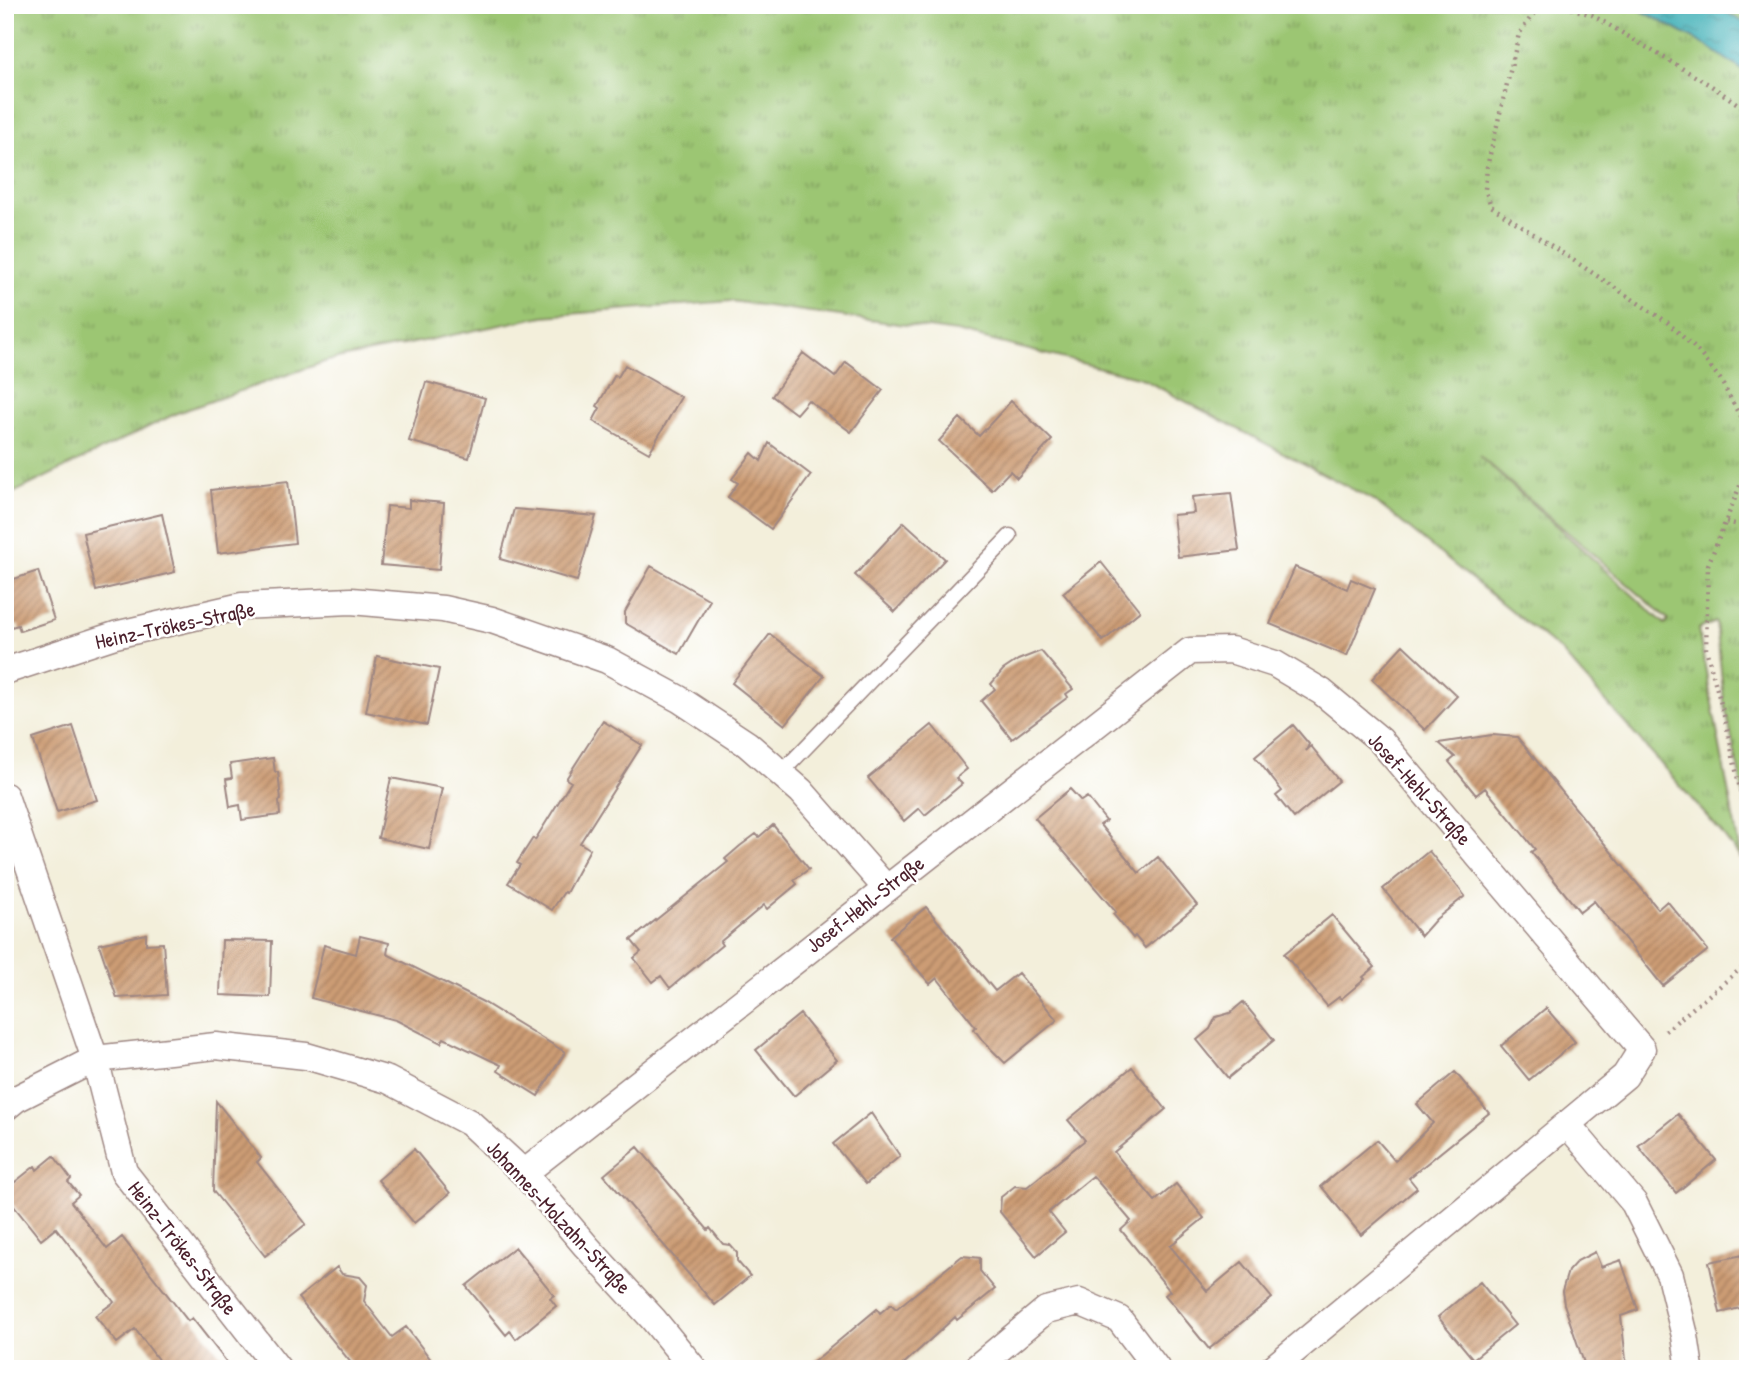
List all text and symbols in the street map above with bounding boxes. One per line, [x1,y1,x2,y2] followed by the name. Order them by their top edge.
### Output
[92,594,258,656] street label: Heinz-Trökes-Straße
[1362,726,1478,852] street label: Josef-Hehl-Straße
[800,849,930,959] street label: Josef-Hehl-Straße
[480,1134,638,1300] street label: Johannes-Molzahn-Straße
[122,1175,244,1321] street label: Heinz-Trökes-Straße

